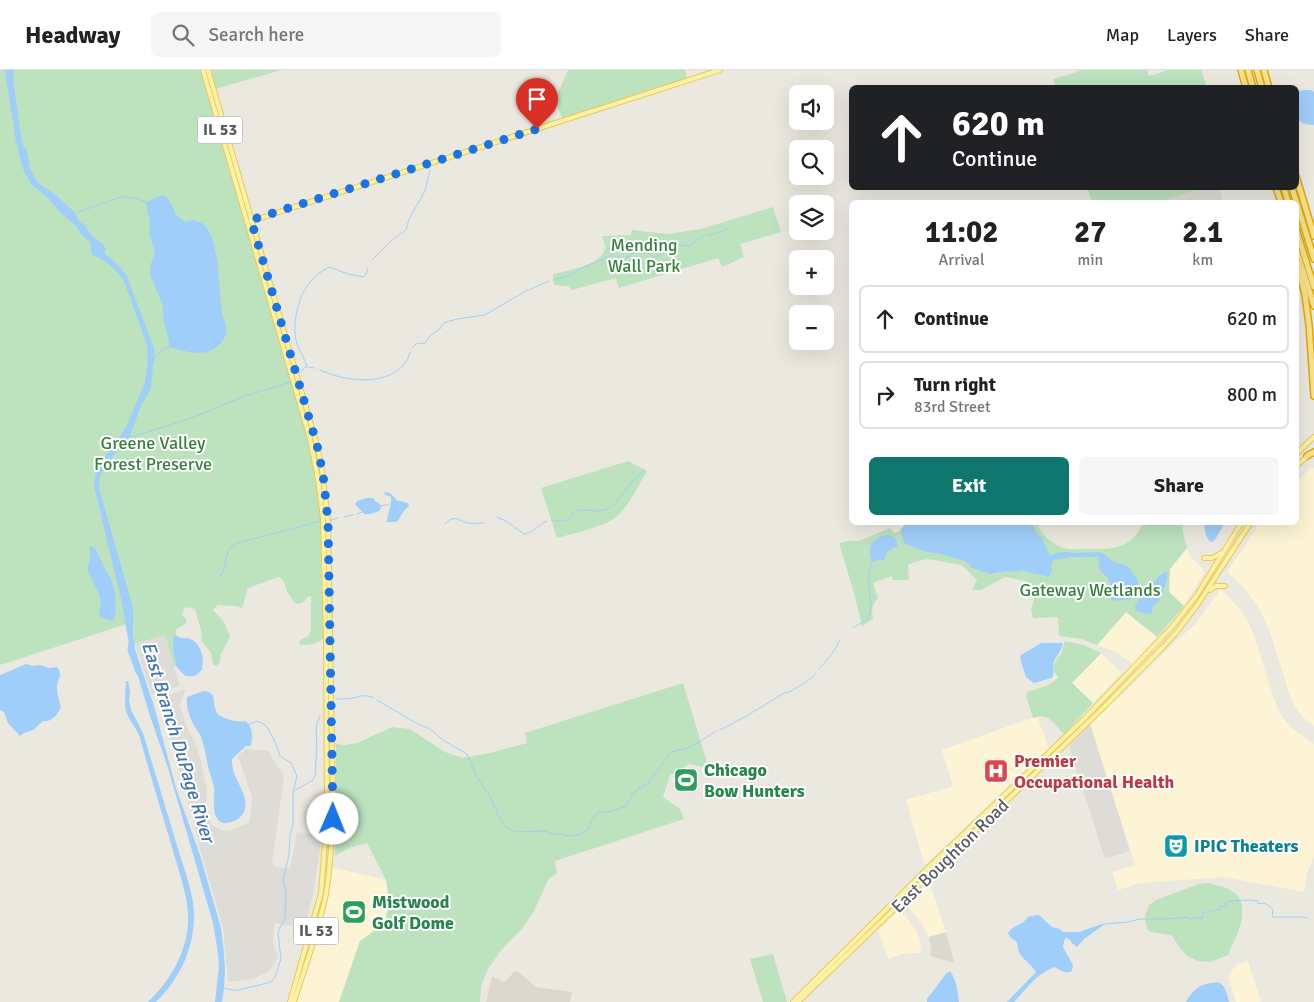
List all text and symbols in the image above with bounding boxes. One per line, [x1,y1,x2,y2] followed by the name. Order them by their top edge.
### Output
[151,12,501,57] search box
[25,20,121,50] text: Headway
[169,21,197,49] icon: search
[209,23,304,47] text: Search here
[1106,24,1139,46] text: Map
[1167,24,1217,46] text: Layers
[1245,24,1289,46] text: Share
[516,78,558,129] pin
[523,85,551,113] icon: arrive
[789,85,834,350] map controls
[789,85,834,130] button: sound
[952,102,1045,145] text: 620 m
[869,105,934,170] icon: ahead
[198,116,242,144] road number: IL 53
[789,140,834,185] button: search
[952,145,1037,172] text: Continue
[789,195,834,240] button: layers
[925,214,998,251] text: 11:02
[1074,214,1107,251] text: 27
[1182,214,1223,251] text: 2.1
[608,234,680,277] park label: Mending Wall Park
[789,250,834,295] button: +
[939,250,985,270] text: Arrival
[1077,250,1103,270] text: min
[1192,250,1213,270] text: km
[789,305,834,350] button: −
[871,305,899,333] icon: ahead
[914,307,989,331] text: Continue
[1227,307,1277,331] text: 620 m
[914,373,996,397] text: Turn right
[871,381,899,409] icon: right
[1227,383,1277,407] text: 800 m
[914,397,991,417] text: 83rd Street
[94,432,212,475] park label: Greene Valley Forest Preserve
[869,457,1069,515] button: Exit
[1079,457,1279,515] button: Share
[1019,579,1161,601] park label: Gateway Wetlands
[136,639,221,848] water label: East Branch DuPage River
[1014,750,1174,793] place label: Premier Occupational Health
[983,758,1009,784] hospital icon: Premier Occupational Health
[704,759,805,802] place label: Chicago Bow Hunters
[673,767,699,793] sports icon: Chicago Bow Hunters
[306,792,358,844] position arrow
[887,794,1013,918] street label: East Boughton Road
[1163,833,1189,859] theatre icon: IPIC Theaters
[1194,835,1299,857] place label: IPIC Theaters
[372,891,454,934] place label: Mistwood Golf Dome
[341,899,367,925] sports icon: Mistwood Golf Dome
[294,918,338,944] road number: IL 53

